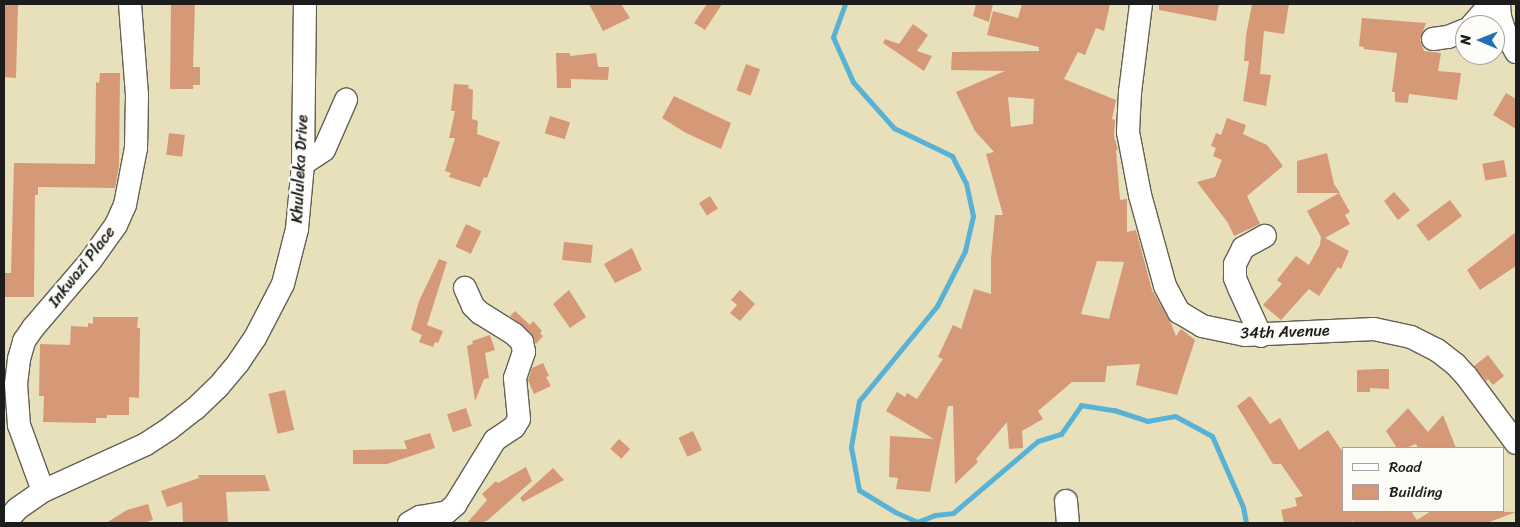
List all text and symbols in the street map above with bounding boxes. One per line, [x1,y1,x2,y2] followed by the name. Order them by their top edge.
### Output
[1455,15,1505,65] north arrow
[1453,35,1478,45] text: N
[288,114,312,224] street label: Khululeka Drive
[45,223,119,311] street label: Inkwazi Place
[1240,321,1330,343] street label: 34th Avenue
[1342,447,1505,512] legend
[1389,454,1421,480] text: Road
[1389,479,1443,505] text: Building

